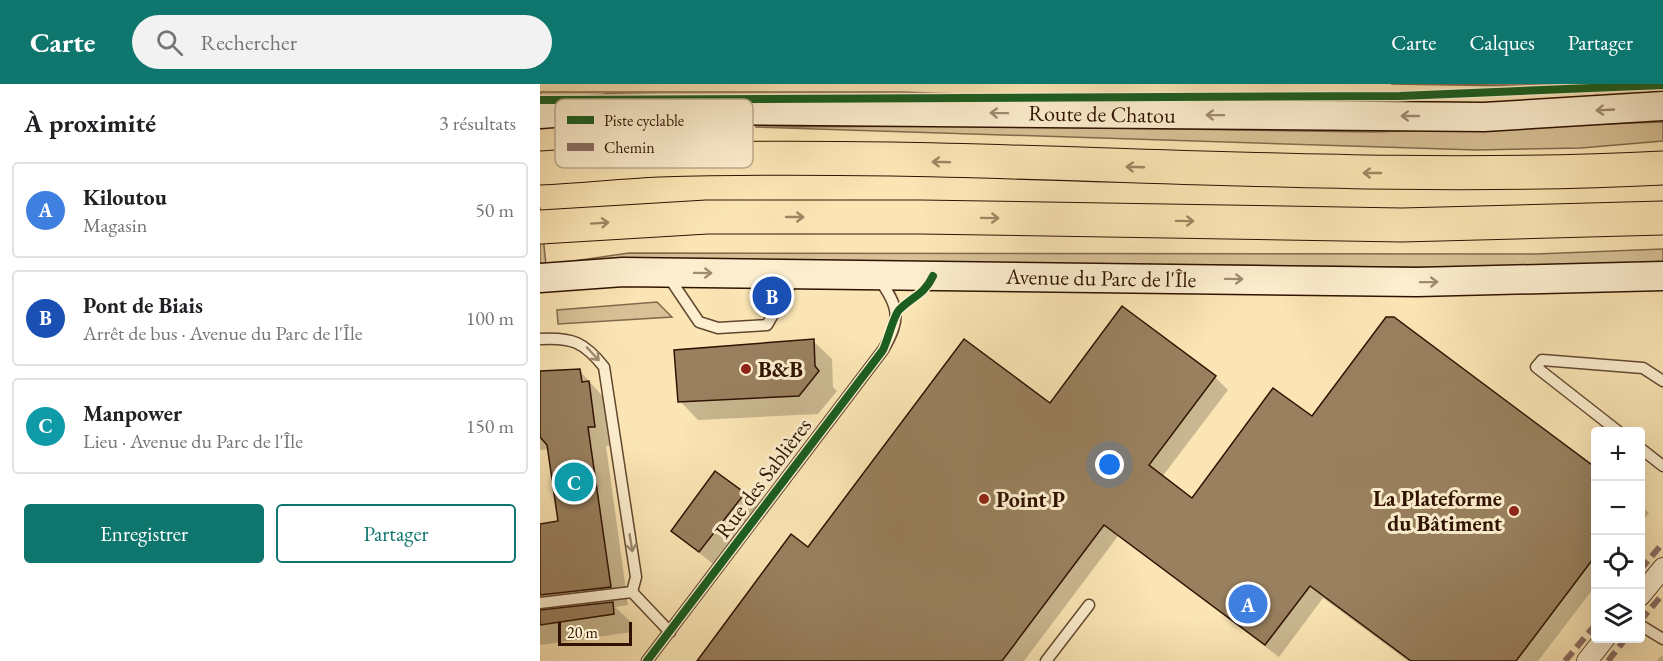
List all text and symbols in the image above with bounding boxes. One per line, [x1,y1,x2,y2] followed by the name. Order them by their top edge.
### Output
[132,15,552,69] search box
[30,24,96,60] text: Carte
[153,26,186,59] icon: search
[201,28,297,57] text: Rechercher
[1391,29,1436,56] text: Carte
[1469,29,1535,56] text: Calques
[1568,29,1633,56] text: Partager
[1028,98,1176,130] street label: Route de Chatou
[555,99,753,168] legend
[1595,104,1615,115] one-way arrow
[24,106,156,140] text: À proximité
[989,107,1009,119] one-way arrow
[1205,109,1225,121] one-way arrow
[439,110,516,136] text: 3 résultats
[604,110,684,131] text: Piste cyclable
[1400,110,1420,122] one-way arrow
[604,137,655,158] text: Chemin
[931,156,951,167] one-way arrow
[1126,161,1146,173] one-way arrow
[1363,167,1383,179] one-way arrow
[83,183,167,212] text: Kiloutou
[38,197,53,223] text: A
[475,197,514,223] text: 50 m
[784,211,804,223] one-way arrow
[83,212,147,238] text: Magasin
[979,212,999,224] one-way arrow
[1174,215,1194,227] one-way arrow
[589,217,609,228] one-way arrow
[1005,262,1197,294] street label: Avenue du Parc de l'Île
[693,267,713,279] one-way arrow
[752,274,792,318] pin: B
[1224,274,1244,285] one-way arrow
[1419,276,1439,287] one-way arrow
[83,291,203,320] text: Pont de Biais
[39,305,52,331] text: B
[466,305,514,331] text: 100 m
[83,320,363,346] text: Arrêt de bus · Avenue du Parc de l'Île
[586,347,600,362] one-way arrow
[758,355,803,384] place label: B&B
[739,362,753,376] marker: B&B
[83,399,182,428] text: Manpower
[708,412,818,544] street label: Rue des Sablières
[38,413,53,439] text: C
[466,413,514,439] text: 150 m
[1591,427,1645,643] map controls
[1591,427,1645,481] button: +
[83,428,303,454] text: Lieu · Avenue du Parc de l'Île
[1095,450,1124,479] your location
[555,460,594,504] pin: C
[1591,481,1645,535] button: −
[1373,484,1503,538] place label: La Plateforme du Bâtiment
[996,485,1065,514] place label: Point P
[977,492,991,506] marker: Point P
[24,504,264,563] button: Enregistrer
[276,504,516,563] button: Partager
[1507,504,1521,518] marker: La Plateforme du Bâtiment
[626,533,637,553] one-way arrow
[1591,535,1645,589] button: locate
[1228,582,1268,626] pin: A
[1591,589,1645,643] button: layers
[558,619,632,646] scale bar
[567,622,598,643] text: 20 m

